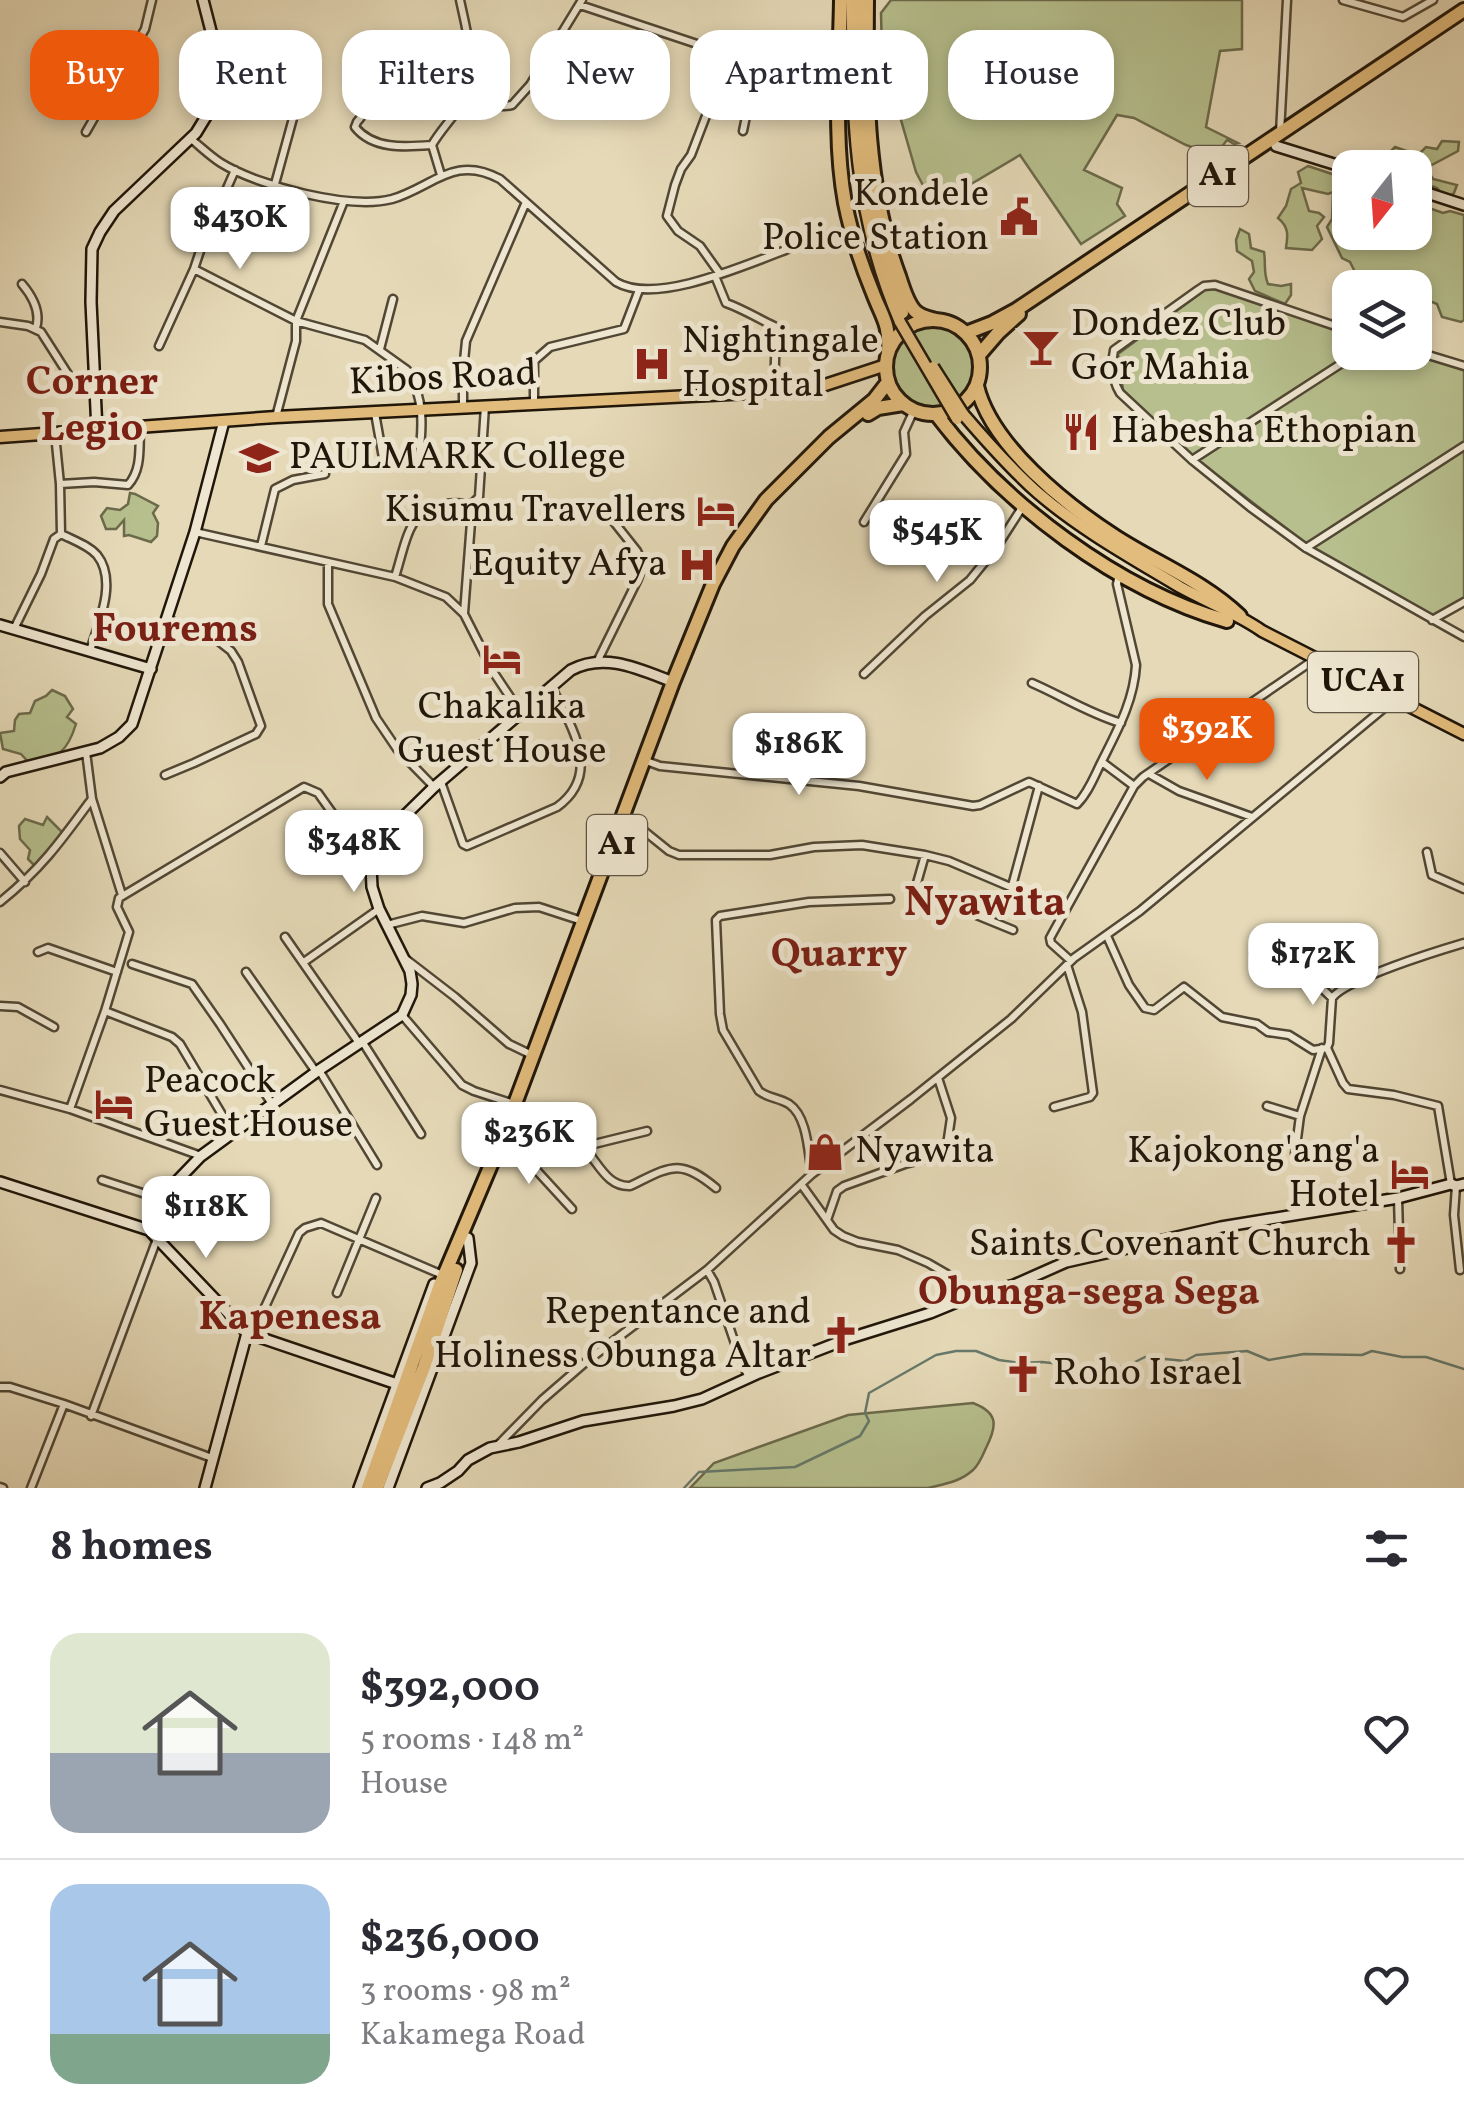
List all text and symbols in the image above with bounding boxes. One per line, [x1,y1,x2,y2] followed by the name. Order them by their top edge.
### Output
[30,30,159,120] chip: Buy
[179,30,322,120] chip: Rent
[342,30,510,120] chip: Filters
[530,30,670,120] chip: New
[690,30,928,120] chip: Apartment
[948,30,1114,120] chip: House
[1188,146,1248,206] road number: A1
[1332,150,1432,250] north arrow
[1332,150,1432,370] map controls
[762,169,989,266] place label: Kondele Police Station
[170,187,310,272] pin: $430K
[998,196,1040,238] public building icon: Kondele Police Station
[193,197,287,241] text: $430K
[1332,270,1432,370] button: layers
[1071,299,1286,396] place label: Dondez Club Gor Mahia
[682,316,879,413] place label: Nightingale Hospital
[1020,326,1062,368] bar icon: Dondez Club Gor Mahia
[631,343,673,385] hospital icon: Nightingale Hospital
[348,348,538,410] street label: Kibos Road
[26,356,158,458] district label: Corner Legio
[1111,406,1417,459] place label: Habesha Ethopian
[1060,411,1102,453] restaurant icon: Habesha Ethopian
[289,432,626,485] place label: PAULMARK College
[238,437,280,479] school or university icon: PAULMARK College
[385,485,686,538] place label: Kisumu Travellers
[695,490,737,532] hotel icon: Kisumu Travellers
[867,500,1007,585] pin: $545K
[892,510,982,554] text: $545K
[471,539,667,592] place label: Equity Afya
[676,544,718,586] hospital icon: Equity Afya
[92,603,258,659] district label: Fourems
[481,638,523,680] hotel icon: Chakalika Guest House
[1308,652,1418,712] road number: UCA1
[398,682,606,779] place label: Chakalika Guest House
[1137,698,1277,783] pin: $392K
[1161,708,1253,752] text: $392K
[729,713,869,798] pin: $186K
[755,723,843,767] text: $186K
[284,810,424,895] pin: $348K
[587,815,647,875] road number: A1
[307,820,401,864] text: $348K
[904,875,1066,934] district label: Nyawita
[1243,923,1383,1008] pin: $172K
[771,928,907,984] district label: Quarry
[1270,933,1356,977] text: $172K
[144,1056,353,1153] place label: Peacock Guest House
[93,1083,135,1125] hotel icon: Peacock Guest House
[459,1102,599,1187] pin: $236K
[483,1112,575,1156] text: $236K
[855,1126,995,1179] place label: Nyawita
[1127,1126,1380,1223] place label: Kajokong'ang'a Hotel
[804,1131,846,1173] shop icon: Nyawita
[1389,1153,1431,1195] hotel icon: Kajokong'ang'a Hotel
[136,1176,276,1261] pin: $118K
[164,1186,248,1230] text: $118K
[969,1219,1371,1272] place label: Saints Covenant Church
[1380,1224,1422,1266] church icon: Saints Covenant Church
[918,1266,1260,1322] district label: Obunga-sega Sega
[434,1287,811,1384] place label: Repentance and Holiness Obunga Altar
[199,1291,381,1347] district label: Kapenesa
[820,1314,862,1356] church icon: Repentance and Holiness Obunga Altar
[1053,1348,1242,1401] place label: Roho Israel
[1002,1353,1044,1395] church icon: Roho Israel
[50,1519,213,1578] text: 8 homes
[1359,1521,1414,1576] icon: filters
[360,1660,540,1719] text: $392,000
[130,1673,250,1793] icon: home
[1359,1706,1414,1761] icon: heart
[360,1719,584,1763] text: 5 rooms · 148 m²
[360,1763,448,1807] text: House
[360,1911,540,1970] text: $236,000
[130,1924,250,2044] icon: home
[1359,1957,1414,2012] icon: heart
[360,1970,571,2014] text: 3 rooms · 98 m²
[360,2014,585,2058] text: Kakamega Road

